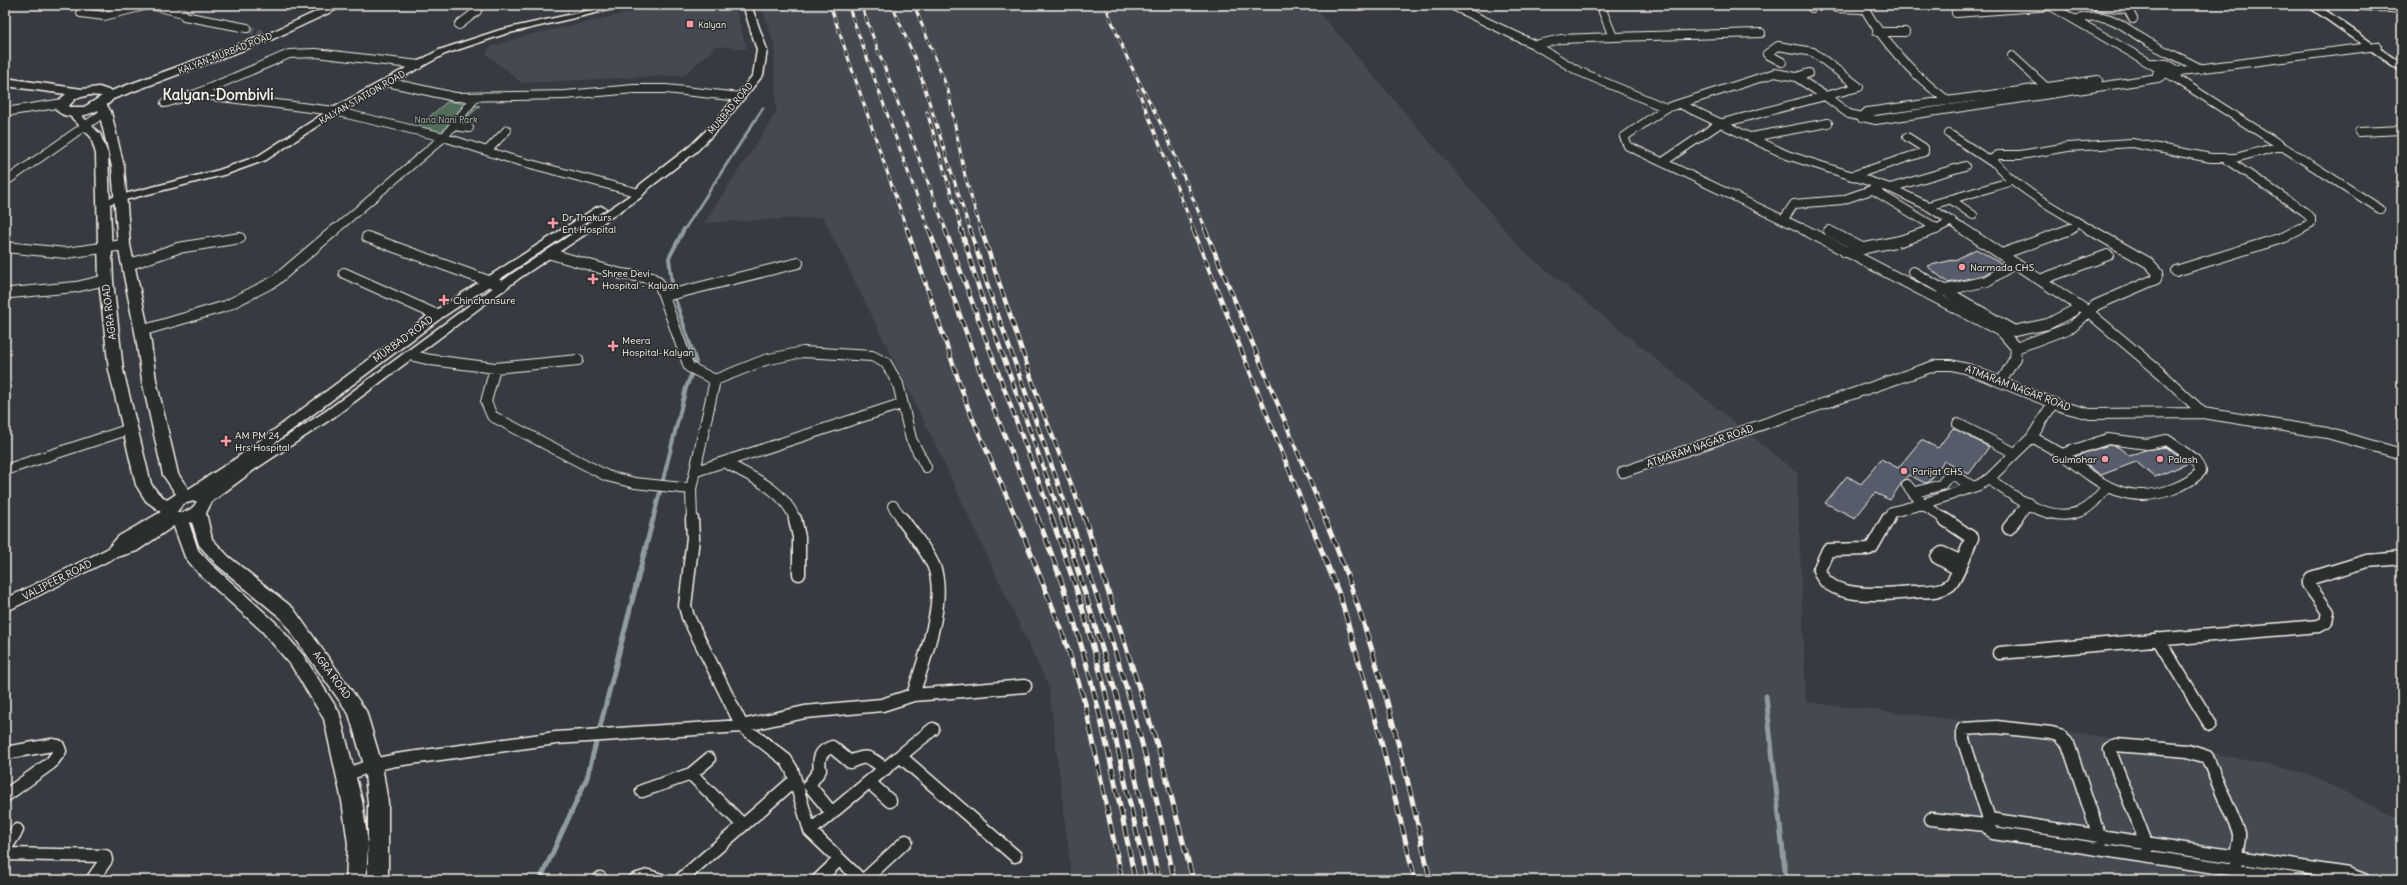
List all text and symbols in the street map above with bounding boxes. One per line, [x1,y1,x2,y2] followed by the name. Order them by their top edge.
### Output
[685,19,695,29] marker: Kalyan
[698,19,726,30] place label: Kalyan
[176,30,274,76] street label: KALYAN-MURBAD ROAD
[317,68,407,126] street label: KALYAN STATION ROAD
[705,80,755,136] street label: MURBAD ROAD
[162,85,274,105] district label: Kalyan-Dombivli
[414,114,478,125] park label: Nana Nani Park
[562,211,616,236] place label: Dr Thakurs Ent Hospital
[547,217,559,229] marker: Dr Thakurs Ent Hospital
[1970,261,2035,274] place label: Narmada CHS
[1957,262,1967,272] marker: Narmada CHS
[602,267,679,292] place label: Shree Devi Hospital - Kalyan
[587,273,599,285] marker: Shree Devi Hospital - Kalyan
[99,283,119,341] street label: AGRA ROAD
[438,294,450,306] marker: Chinchansure
[453,294,515,307] place label: Chinchansure
[370,313,436,365] street label: MURBAD ROAD
[622,334,694,359] place label: Meera Hospital-Kalyan
[607,340,619,352] marker: Meera Hospital-Kalyan
[1963,362,2073,414] street label: ATMARAM NAGAR ROAD
[1645,422,1755,470] street label: ATMARAM NAGAR ROAD
[235,429,290,454] place label: AM PM 24 Hrs Hospital
[220,435,232,447] marker: AM PM 24 Hrs Hospital
[2052,453,2097,466] place label: Gulmohar
[2168,453,2198,466] place label: Palash
[2100,454,2110,464] marker: Gulmohar
[2155,454,2165,464] marker: Palash
[1912,465,1963,478] place label: Parijat CHS
[1899,466,1909,476] marker: Parijat CHS
[20,557,94,603] street label: VALIPEER ROAD
[310,648,354,702] street label: AGRA ROAD

